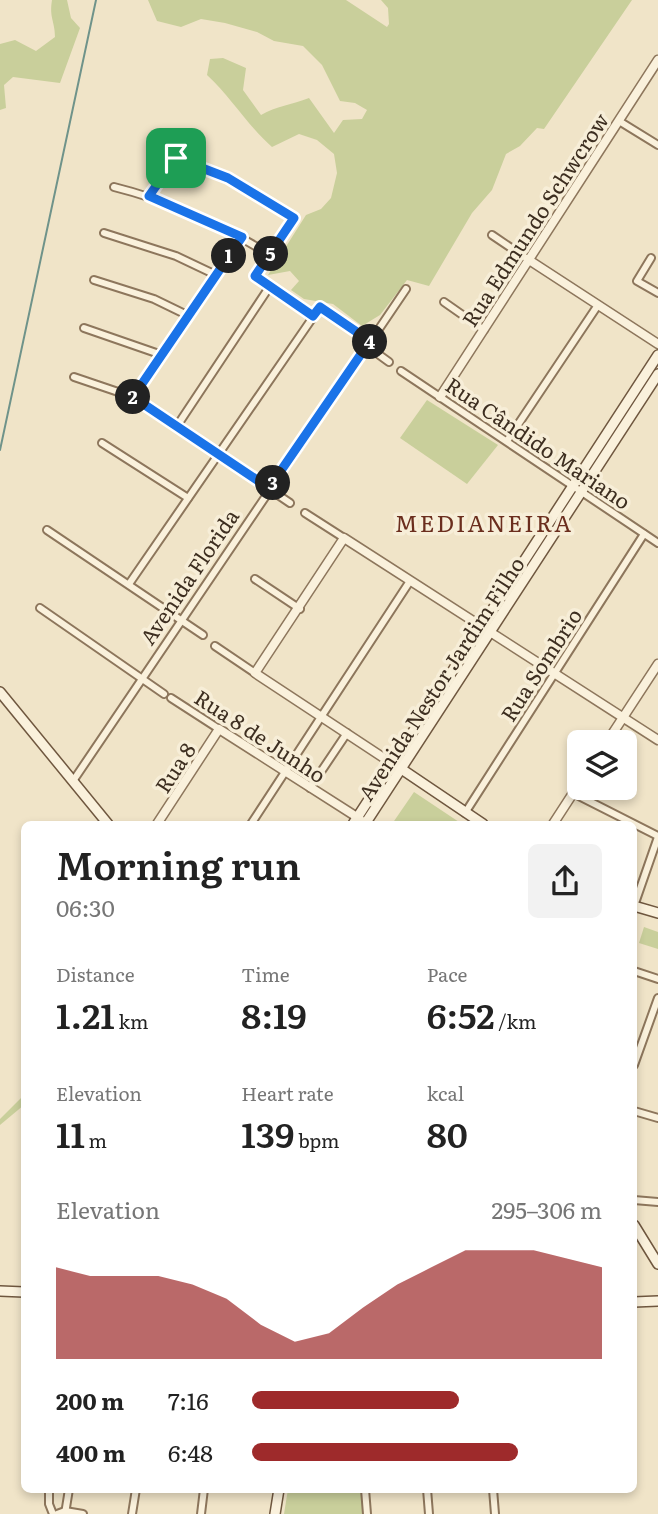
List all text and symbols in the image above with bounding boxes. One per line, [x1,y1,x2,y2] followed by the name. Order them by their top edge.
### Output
[453,106,615,332] street label: Rua Edmundo Schwcrow
[146,128,206,188] pin
[157,139,195,177] icon: arrive
[254,236,288,272] pin: 5
[212,238,246,274] pin: 1
[265,239,276,267] text: 5
[225,241,232,269] text: 1
[352,324,388,360] pin: 4
[364,327,375,355] text: 4
[440,368,638,516] street label: Rua Cândido Mariano
[116,380,150,414] pin: 2
[127,382,138,410] text: 2
[256,466,290,500] pin: 3
[267,468,278,496] text: 3
[131,501,245,650] street label: Avenida Florida
[395,505,573,539] district label: MEDIANEIRA
[349,550,531,806] street label: Avenida Nestor Jardim Filho
[492,601,588,727] street label: Rua Sombrio
[189,681,333,789] street label: Rua 8 de Junho
[567,730,637,800] map controls
[567,730,637,800] button: layers
[146,736,202,798] street label: Rua 8
[56,835,301,892] text: Morning run
[528,844,602,918] button: share
[56,890,115,924] text: 06:30
[56,960,135,988] text: Distance
[241,960,290,988] text: Time
[427,960,467,988] text: Pace
[56,988,115,1040] text: 1.21
[241,988,307,1040] text: 8:19
[427,988,495,1040] text: 6:52
[115,1007,148,1035] text: km
[495,1007,536,1035] text: /km
[56,1079,142,1107] text: Elevation
[241,1079,334,1107] text: Heart rate
[427,1079,464,1107] text: kcal
[56,1107,85,1159] text: 11
[241,1107,294,1159] text: 139
[427,1107,468,1159] text: 80
[85,1126,107,1154] text: m
[294,1126,339,1154] text: bpm
[56,1192,160,1226] text: Elevation
[491,1192,602,1226] text: 295–306 m
[56,1383,124,1417] text: 200 m
[168,1383,209,1417] text: 7:16
[56,1435,126,1469] text: 400 m
[168,1435,213,1469] text: 6:48

